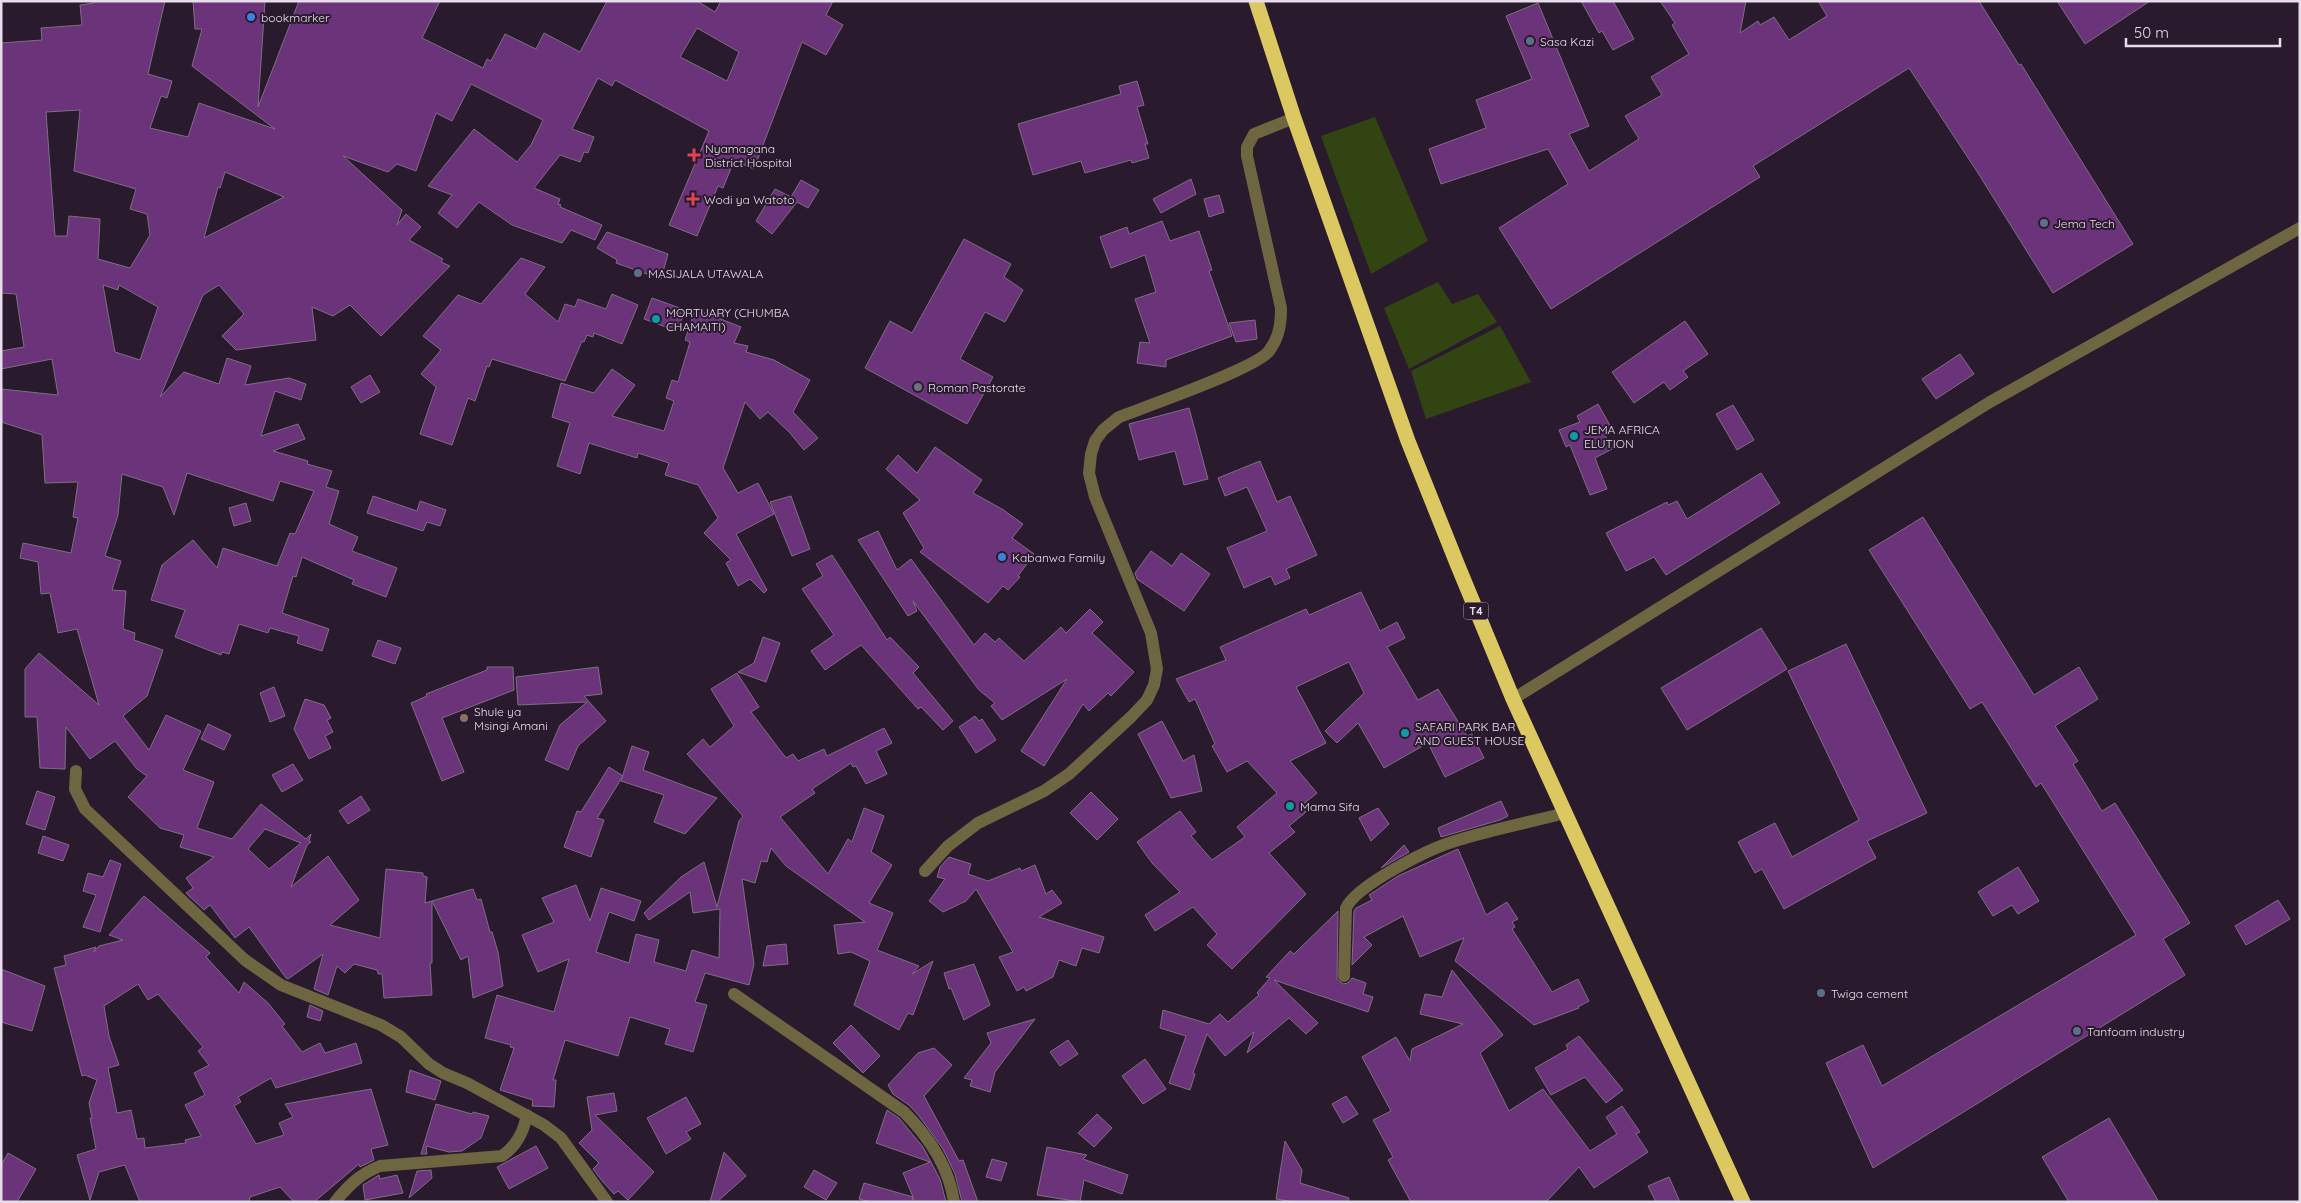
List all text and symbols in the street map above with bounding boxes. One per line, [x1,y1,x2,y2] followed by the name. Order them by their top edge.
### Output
[261,10,330,25] place label: bookmarker
[245,11,257,23] marker: bookmarker
[2126,15,2280,47] scale bar
[2134,23,2169,42] text: 50 m
[1540,34,1594,49] place label: Sasa Kazi
[1524,35,1536,47] marker: Sasa Kazi
[705,141,792,170] place label: Nyamagana District Hospital
[687,148,701,162] marker: Nyamagana District Hospital
[686,192,700,206] marker: Wodi ya Watoto
[704,192,794,207] place label: Wodi ya Watoto
[2054,216,2115,231] place label: Jema Tech
[2038,217,2050,229] marker: Jema Tech
[648,266,763,281] place label: MASIJALA UTAWALA
[632,267,644,279] marker: MASIJALA UTAWALA
[666,305,789,334] place label: MORTUARY (CHUMBA CHAMAITI)
[650,313,662,325] marker: MORTUARY (CHUMBA CHAMAITI)
[928,380,1026,395] place label: Roman Pastorate
[912,381,924,393] marker: Roman Pastorate
[1584,422,1660,451] place label: JEMA AFRICA ELUTION
[1568,430,1580,442] marker: JEMA AFRICA ELUTION
[1012,550,1105,565] place label: Kabanwa Family
[996,551,1008,563] marker: Kabanwa Family
[1464,602,1488,620] road number: T4
[474,704,548,733] place label: Shule ya Msingi Amani
[458,712,470,724] marker: Shule ya Msingi Amani
[1415,719,1524,748] place label: SAFARI PARK BAR AND GUEST HOUSE
[1399,727,1411,739] marker: SAFARI PARK BAR AND GUEST HOUSE
[1300,799,1360,814] place label: Mama Sifa
[1284,800,1296,812] marker: Mama Sifa
[1831,986,1908,1001] place label: Twiga cement
[1815,987,1827,999] marker: Twiga cement
[2087,1024,2185,1039] place label: Tanfoam industry
[2071,1025,2083,1037] marker: Tanfoam industry

